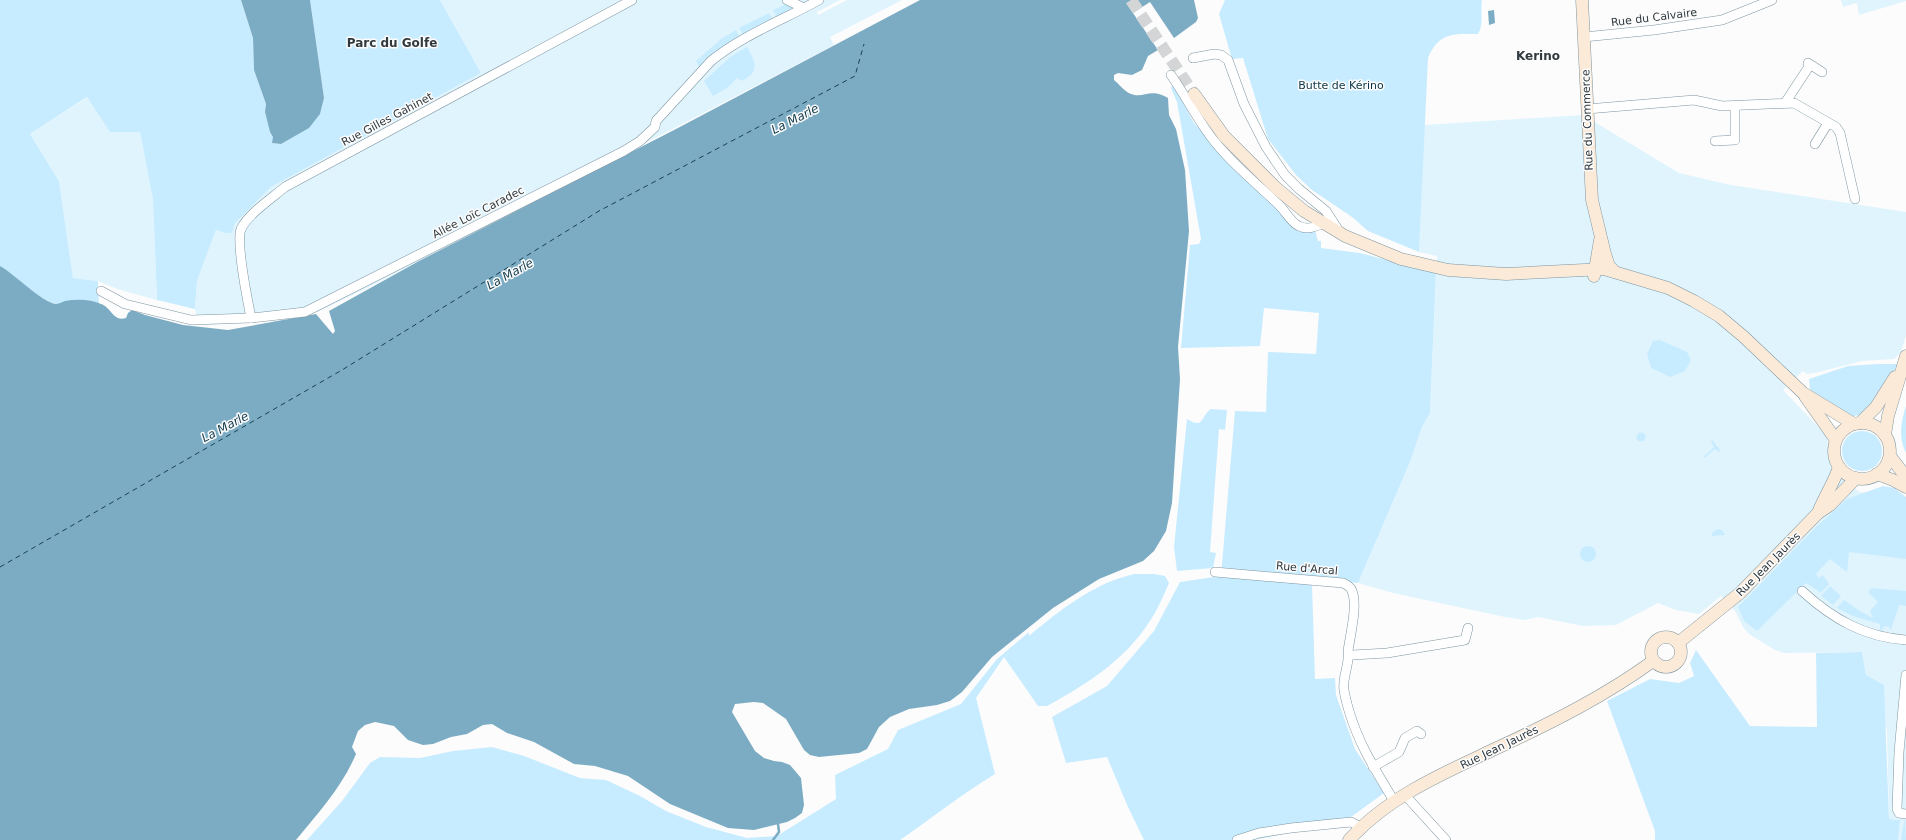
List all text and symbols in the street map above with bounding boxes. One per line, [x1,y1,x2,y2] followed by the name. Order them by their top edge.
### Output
[1610,6,1698,29] street label: Rue du Calvaire
[347,36,437,50] district label: Parc du Golfe
[1516,49,1560,63] district label: Kerino
[1579,69,1596,171] street label: Rue du Commerce
[1298,79,1384,92] park label: Butte de Kérino
[339,90,436,149] street label: Rue Gilles Gahinet
[769,101,821,137] water label: La Marle
[430,184,526,241] street label: Allée Loïc Caradec
[484,255,536,293] water label: La Marle
[199,409,251,445] water label: La Marle
[1734,529,1803,599] street label: Rue Jean Jaurès
[1275,559,1338,578] street label: Rue d'Arcal
[1458,723,1541,772] street label: Rue Jean Jaurès

